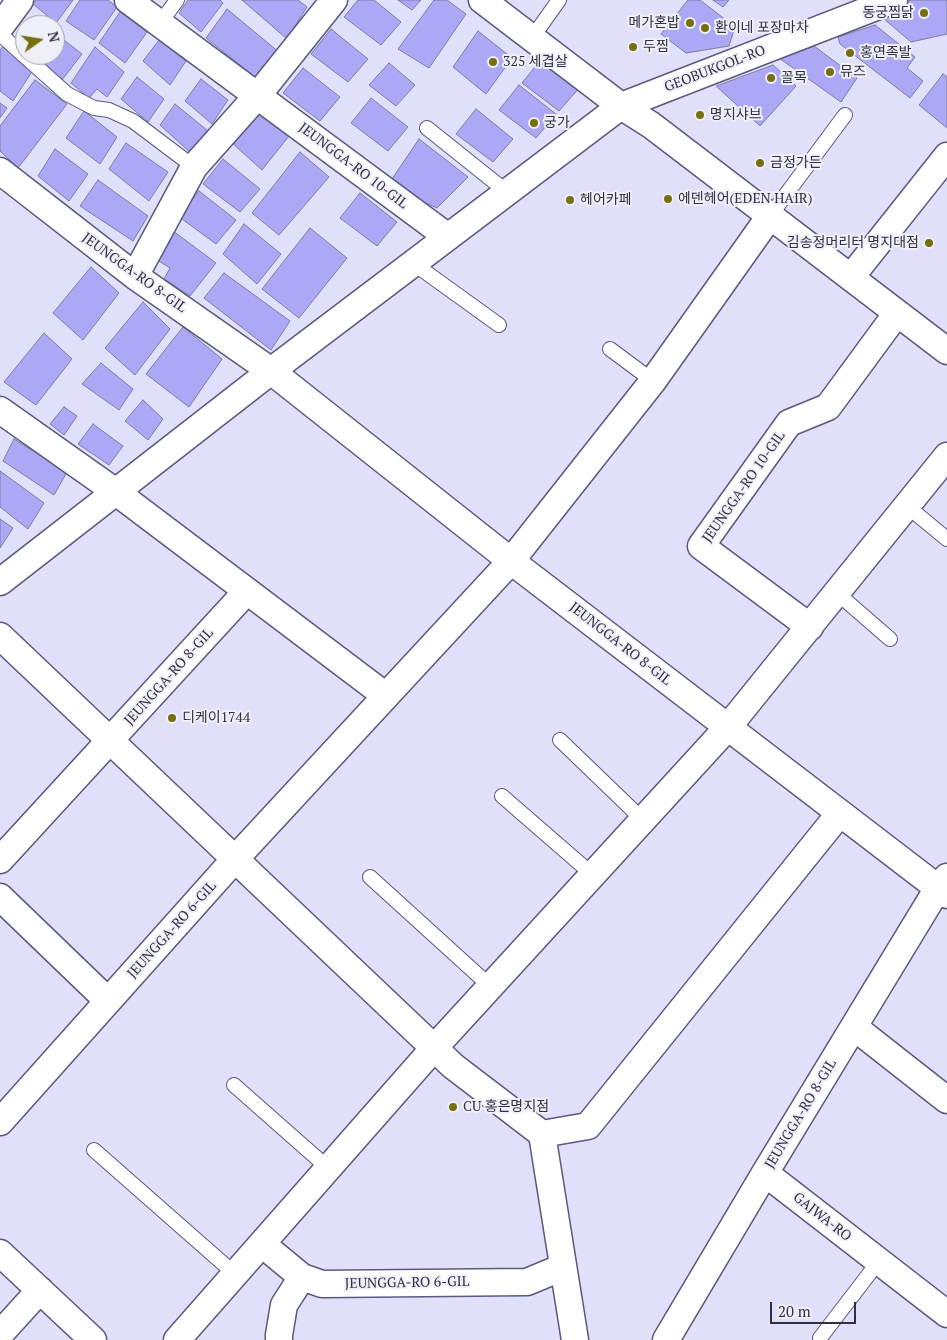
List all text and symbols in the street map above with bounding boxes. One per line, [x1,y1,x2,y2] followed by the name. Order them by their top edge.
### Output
[862,5,914,21] place label: 동궁찜닭
[918,7,930,19] marker: 동궁찜닭
[15,15,65,65] north arrow
[628,15,680,31] place label: 메가혼밥
[684,17,696,29] marker: 메가혼밥
[715,20,809,36] place label: 환이네 포장마차
[699,22,711,34] marker: 환이네 포장마차
[44,29,65,44] text: N
[643,39,669,55] place label: 두찜
[627,41,639,53] marker: 두찜
[662,42,768,96] street label: GEOBUKGOL-RO
[860,45,912,61] place label: 홍연족발
[844,47,856,59] marker: 홍연족발
[503,54,567,70] place label: 325 세겹살
[487,56,499,68] marker: 325 세겹살
[840,64,866,80] place label: 뮤즈
[824,66,836,78] marker: 뮤즈
[781,70,807,86] place label: 꼴목
[765,72,777,84] marker: 꼴목
[710,107,762,123] place label: 명지샤브
[694,109,706,121] marker: 명지샤브
[544,115,570,131] place label: 궁가
[528,117,540,129] marker: 궁가
[295,120,411,212] street label: JEUNGGA-RO 10-GIL
[770,155,822,171] place label: 금정가든
[754,157,766,169] marker: 금정가든
[678,191,813,207] place label: 에덴헤어(EDEN HAIR)
[580,192,632,208] place label: 헤어카페
[662,193,674,205] marker: 에덴헤어(EDEN HAIR)
[564,194,576,206] marker: 헤어카페
[79,230,189,316] street label: JEUNGGA-RO 8-GIL
[787,235,919,251] place label: 김송정머리터 명지대점
[923,237,935,249] marker: 김송정머리터 명지대점
[699,428,789,546] street label: JEUNGGA-RO 10-GIL
[566,599,674,689] street label: JEUNGGA-RO 8-GIL
[121,625,217,729] street label: JEUNGGA-RO 8-GIL
[182,710,250,726] place label: 디케이1744
[166,712,178,724] marker: 디케이1744
[124,878,220,982] street label: JEUNGGA-RO 6-GIL
[762,1056,840,1172] street label: JEUNGGA-RO 8-GIL
[463,1099,549,1115] place label: CU 홍은명지점
[447,1101,459,1113] marker: CU 홍은명지점
[789,1189,855,1245] street label: GAJWA-RO
[345,1274,469,1292] street label: JEUNGGA-RO 6-GIL
[772,1292,858,1324] scale bar
[778,1301,811,1321] text: 20 m

